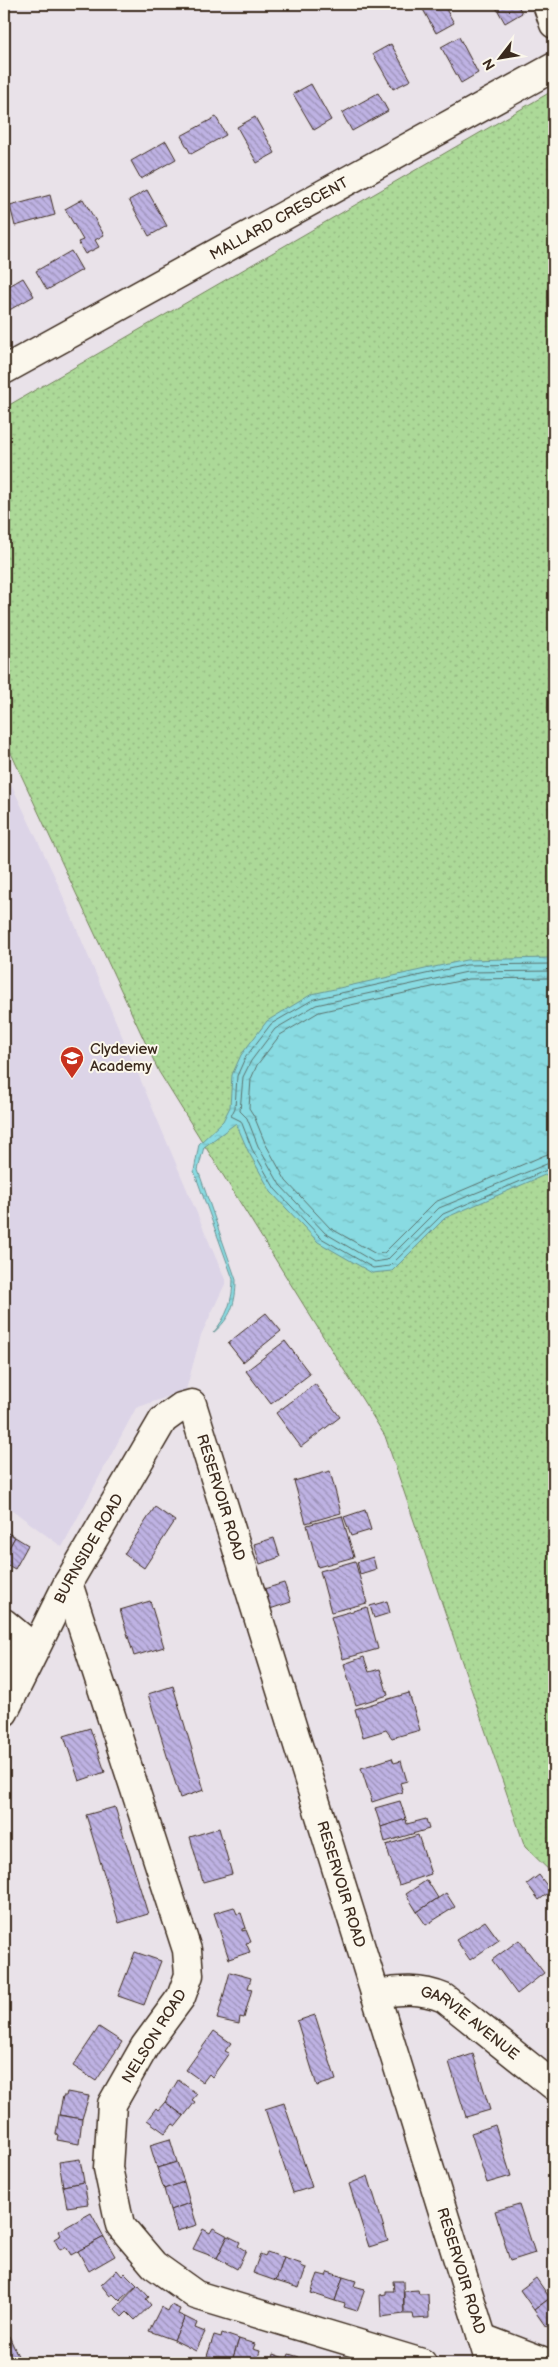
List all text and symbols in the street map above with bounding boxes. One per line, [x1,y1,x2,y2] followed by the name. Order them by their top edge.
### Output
[476,32,526,82] north arrow
[479,56,499,73] text: N
[207,173,352,265] street label: MALLARD CRESCENT
[90,1040,157,1076] place label: Clydeview Academy
[59,1045,85,1079] school or university icon: Clydeview Academy
[192,1432,249,1563] street label: RESERVOIR ROAD
[50,1490,128,1607] street label: BURNSIDE ROAD
[312,1819,369,1950] street label: RESERVOIR ROAD
[419,1983,523,2064] street label: GARVIE AVENUE
[118,1986,191,2087] street label: NELSON ROAD
[432,2205,489,2337] street label: RESERVOIR ROAD

